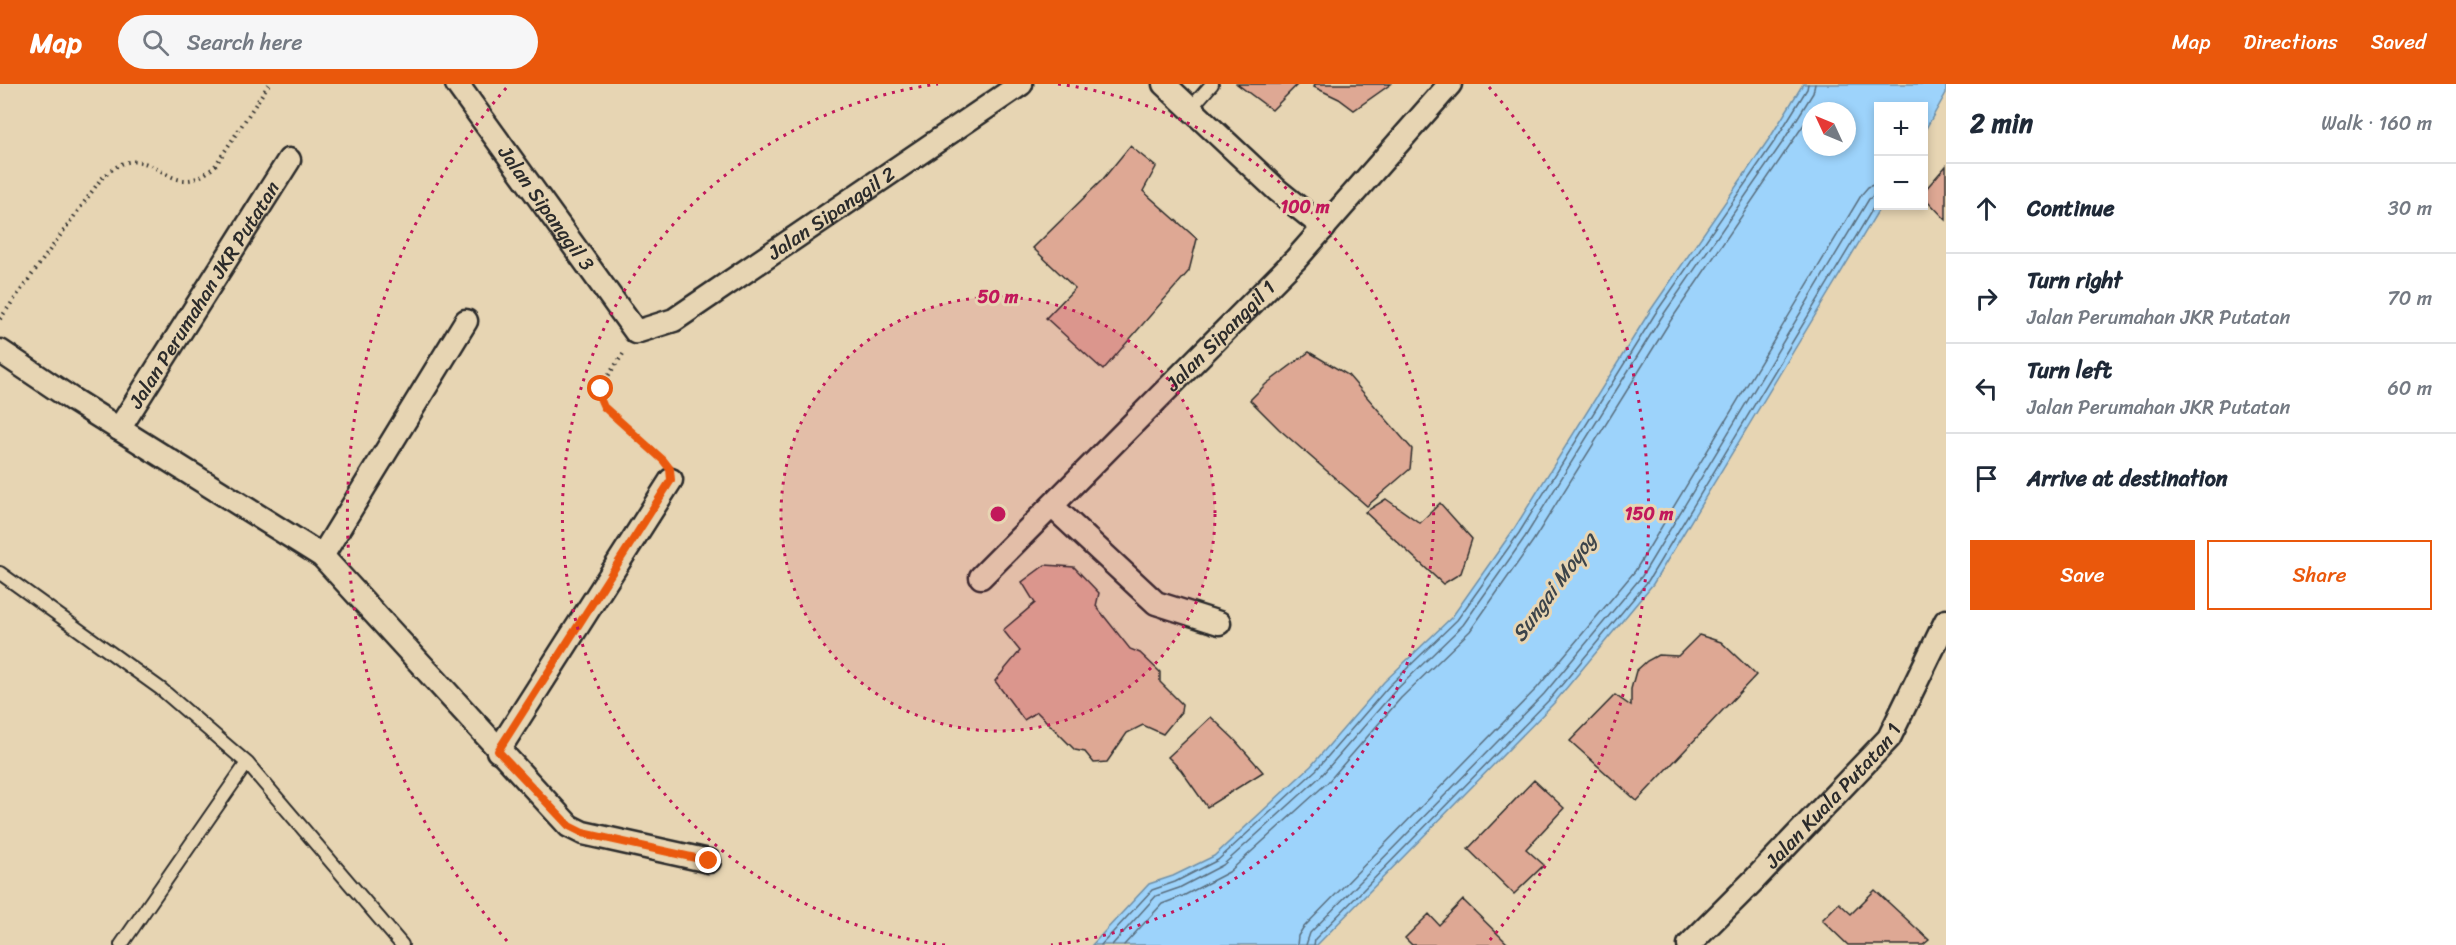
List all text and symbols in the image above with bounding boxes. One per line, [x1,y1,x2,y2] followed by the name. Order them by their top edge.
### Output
[118,15,538,69] search box
[30,18,82,67] text: Map
[187,23,303,62] text: Search here
[2172,23,2210,61] text: Map
[2243,23,2338,61] text: Directions
[2371,23,2426,61] text: Saved
[139,26,172,59] icon: search
[1970,100,2033,146] text: 2 min
[1802,102,1856,156] north arrow
[1874,102,1928,210] map controls
[1874,102,1928,156] button: +
[2321,106,2432,141] text: Walk · 160 m
[488,137,604,278] street label: Jalan Sipanggil 3
[759,156,903,270] street label: Jalan Sipanggil 2
[1874,156,1928,210] button: −
[118,174,289,416] street label: Jalan Perumahan JKR Putatan
[2027,189,2115,228] text: Continue
[1281,191,1330,223] text: 100 m
[2388,191,2432,226] text: 30 m
[1970,192,2003,225] icon: ahead
[2027,261,2122,300] text: Turn right
[1156,271,1284,400] street label: Jalan Sipanggil 1
[978,281,1019,313] text: 50 m
[2387,281,2432,316] text: 70 m
[1970,282,2003,315] icon: right
[2027,300,2290,335] text: Jalan Perumahan JKR Putatan
[2027,351,2112,390] text: Turn left
[2387,371,2432,406] text: 60 m
[1970,372,2003,405] icon: left
[587,375,613,401] route start
[2027,390,2290,425] text: Jalan Perumahan JKR Putatan
[2027,459,2228,498] text: Arrive at destination
[1970,462,2003,495] icon: arrive
[1625,498,1673,530] text: 150 m
[988,504,1008,524] centre of rings
[1501,522,1608,650] water label: Sungai Moyog
[1970,540,2195,610] button: Save
[2207,540,2432,610] button: Share
[1755,717,1911,877] street label: Jalan Kuala Putatan 1
[695,847,721,873] route end

